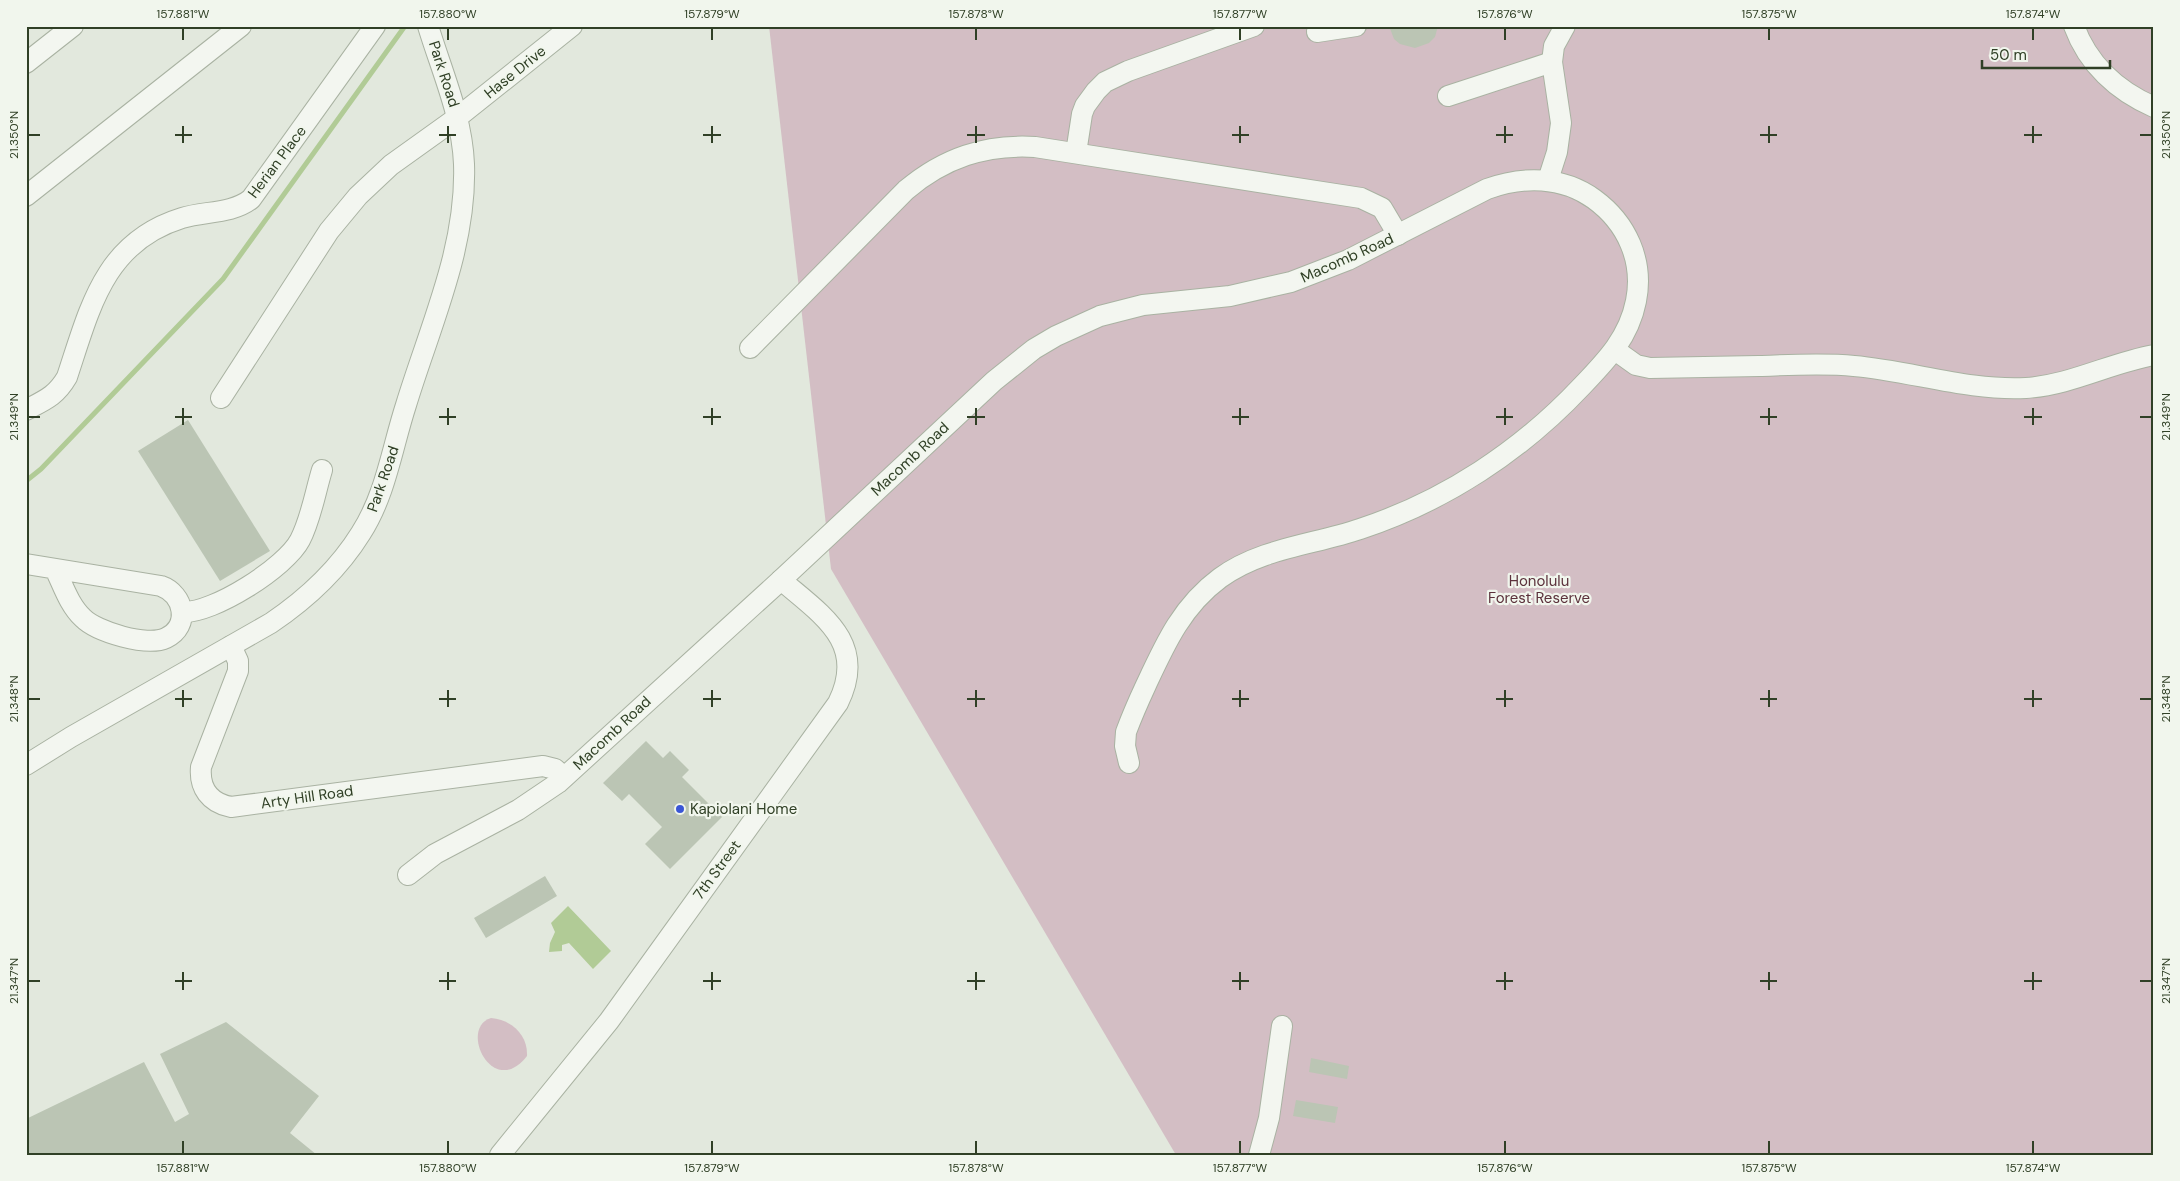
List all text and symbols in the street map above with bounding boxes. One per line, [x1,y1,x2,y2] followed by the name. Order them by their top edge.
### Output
[157,6,210,22] text: 157.881°W
[419,6,477,22] text: 157.880°W
[684,6,740,22] text: 157.879°W
[948,6,1004,22] text: 157.878°W
[1213,6,1268,22] text: 157.877°W
[1477,6,1533,22] text: 157.876°W
[1741,6,1797,22] text: 157.875°W
[2006,6,2061,22] text: 157.874°W
[424,38,464,110] street label: Park Road
[1982,38,2110,70] scale bar
[480,41,550,103] street label: Hase Drive
[1990,45,2027,65] text: 50 m
[6,111,22,159] text: 21.350°N
[2158,111,2174,159] text: 21.350°N
[243,122,311,202] street label: Herian Place
[1297,229,1397,287] street label: Macomb Road
[6,393,22,441] text: 21.349°N
[2158,393,2174,441] text: 21.349°N
[867,418,953,500] street label: Macomb Road
[362,443,404,515] street label: Park Road
[1488,571,1590,608] park label: Honolulu Forest Reserve
[6,675,22,723] text: 21.348°N
[2158,675,2174,723] text: 21.348°N
[569,692,655,774] street label: Macomb Road
[259,781,355,813] street label: Arty Hill Road
[690,799,797,819] place label: Kapiolani Home
[674,803,686,815] marker: Kapiolani Home
[689,836,745,904] street label: 7th Street
[6,958,22,1004] text: 21.347°N
[2158,958,2174,1004] text: 21.347°N
[157,1160,210,1176] text: 157.881°W
[419,1160,477,1176] text: 157.880°W
[684,1160,740,1176] text: 157.879°W
[948,1160,1004,1176] text: 157.878°W
[1213,1160,1268,1176] text: 157.877°W
[1477,1160,1533,1176] text: 157.876°W
[1741,1160,1797,1176] text: 157.875°W
[2006,1160,2061,1176] text: 157.874°W

